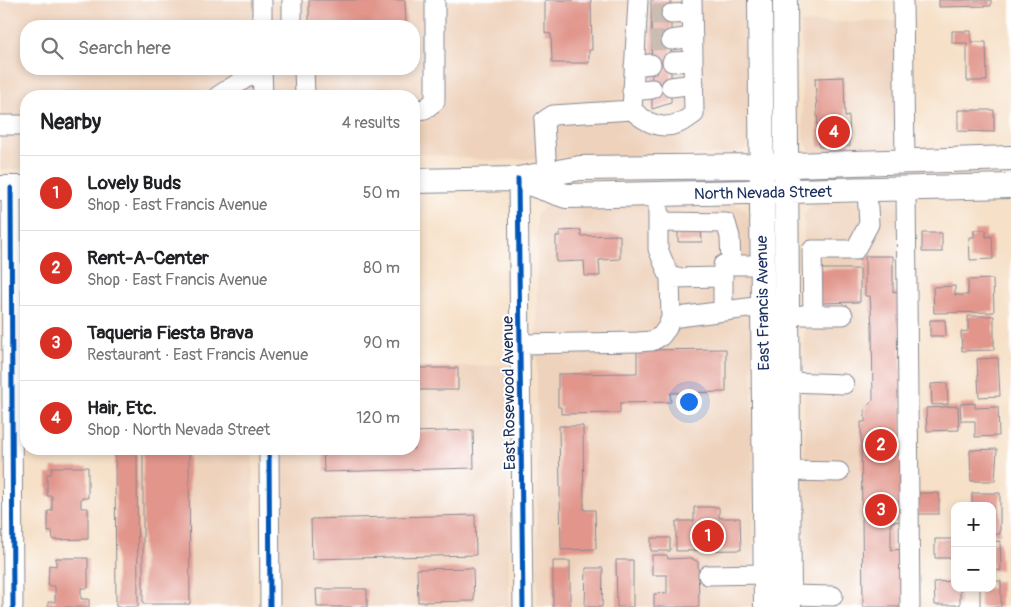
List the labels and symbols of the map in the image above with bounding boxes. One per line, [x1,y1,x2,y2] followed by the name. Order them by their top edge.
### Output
[818,113,850,151] pin: 4
[694,182,833,204] street label: North Nevada Street
[752,235,774,371] street label: East Francis Avenue
[498,316,520,470] street label: East Rosewood Avenue
[676,389,702,415] your location
[865,426,897,464] pin: 2
[865,491,897,529] pin: 3
[692,517,724,555] pin: 1

